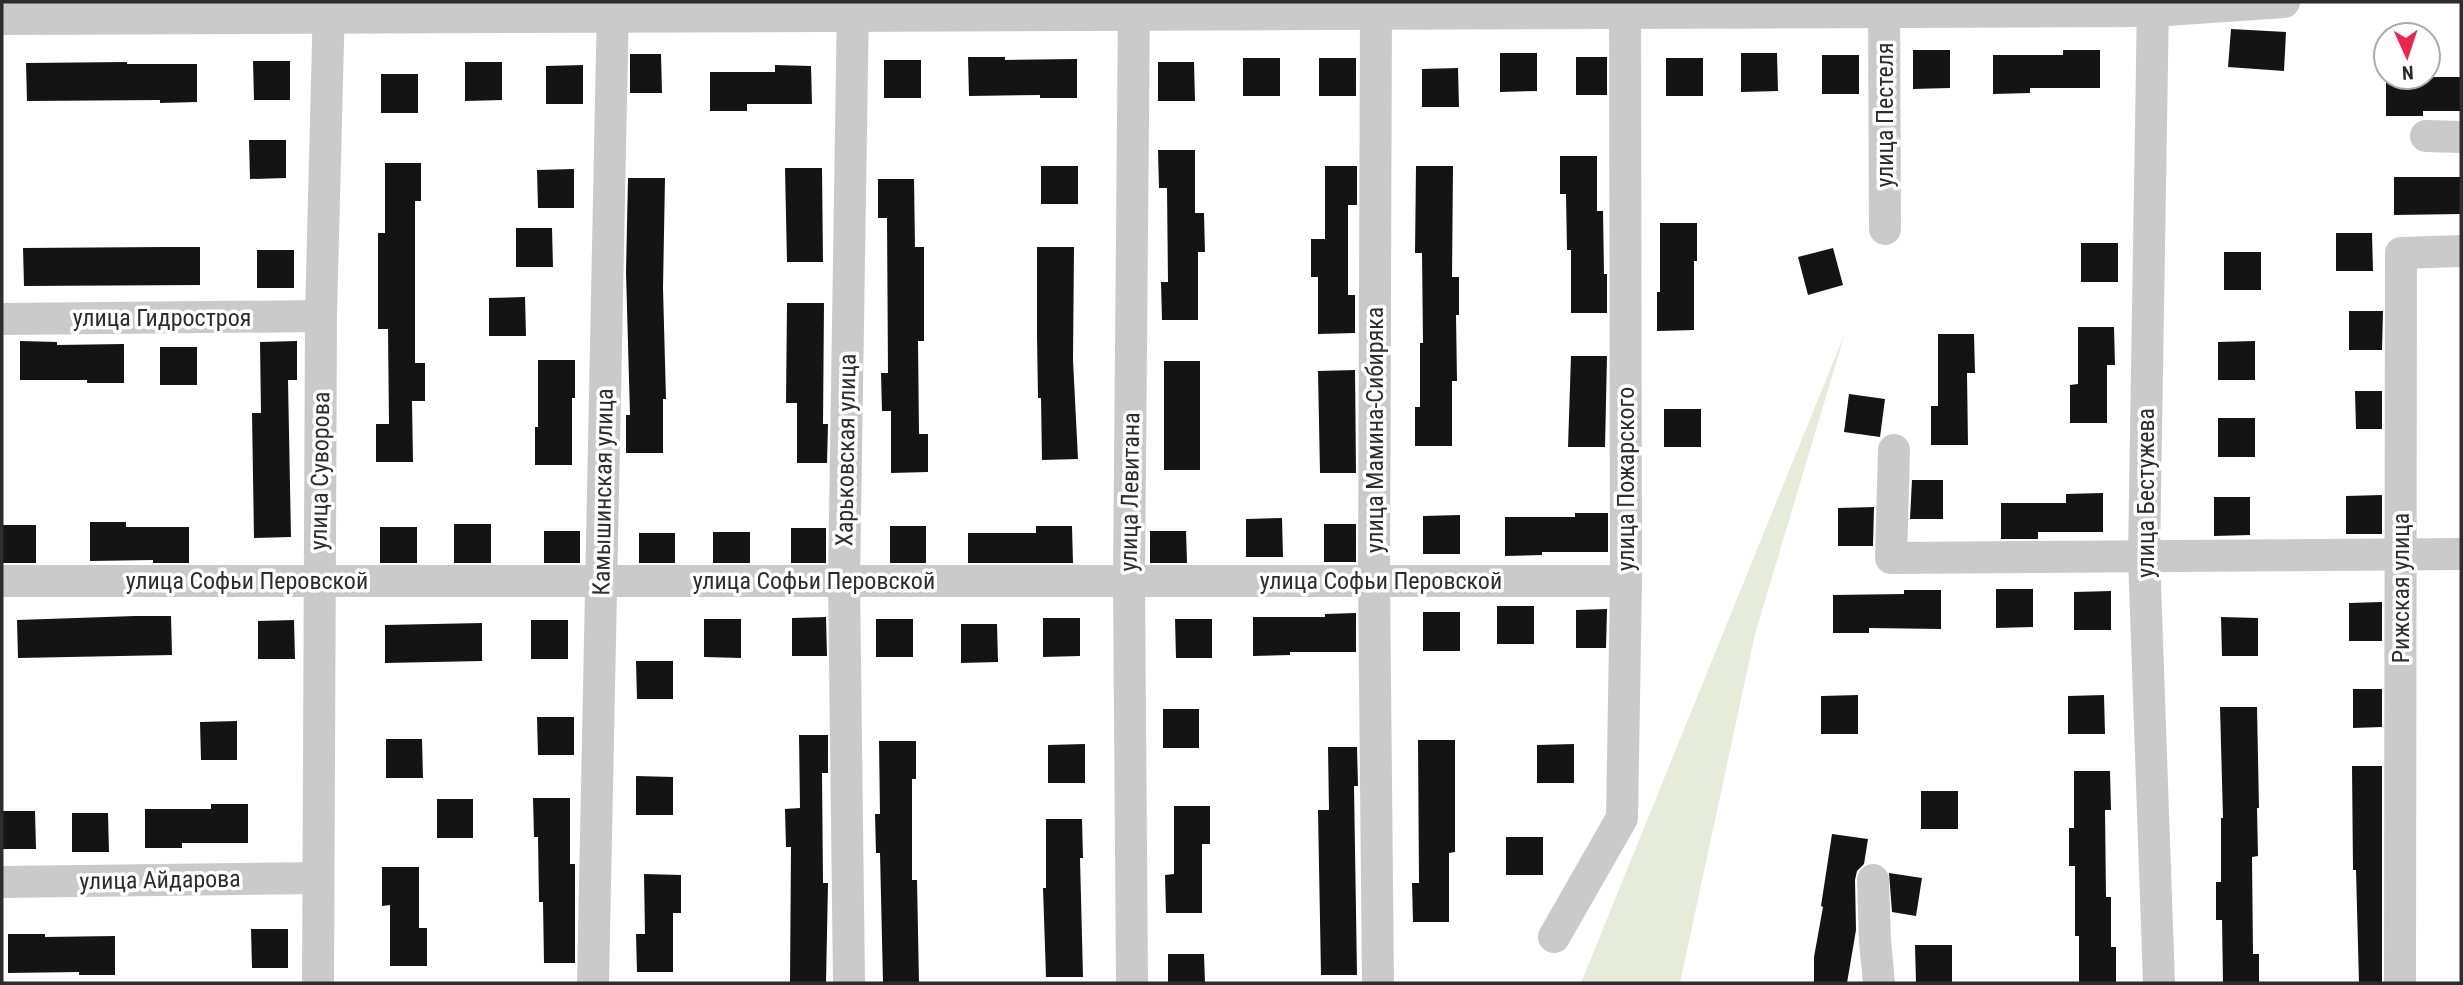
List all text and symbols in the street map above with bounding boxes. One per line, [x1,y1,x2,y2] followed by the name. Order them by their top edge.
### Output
[2372,21,2442,91] north arrow
[1871,42,1899,188] street label: улица Пестеля
[2401,61,2414,84] text: N
[73,304,251,332] street label: улица Гидростроя
[1361,307,1389,553] street label: улица Мамина-Сибиряка
[830,353,862,547] street label: Харьковская улица
[1612,387,1640,571] street label: улица Пожарского
[587,388,619,596] street label: Камышинская улица
[305,391,335,551] street label: улица Суворова
[2132,408,2160,578] street label: улица Бестужева
[1115,412,1145,572] street label: улица Левитана
[2387,513,2415,663] street label: Рижская улица
[126,567,368,595] street label: улица Софьи Перовской
[693,567,935,595] street label: улица Софьи Перовской
[1260,567,1502,595] street label: улица Софьи Перовской
[79,865,241,895] street label: улица Айдарова

